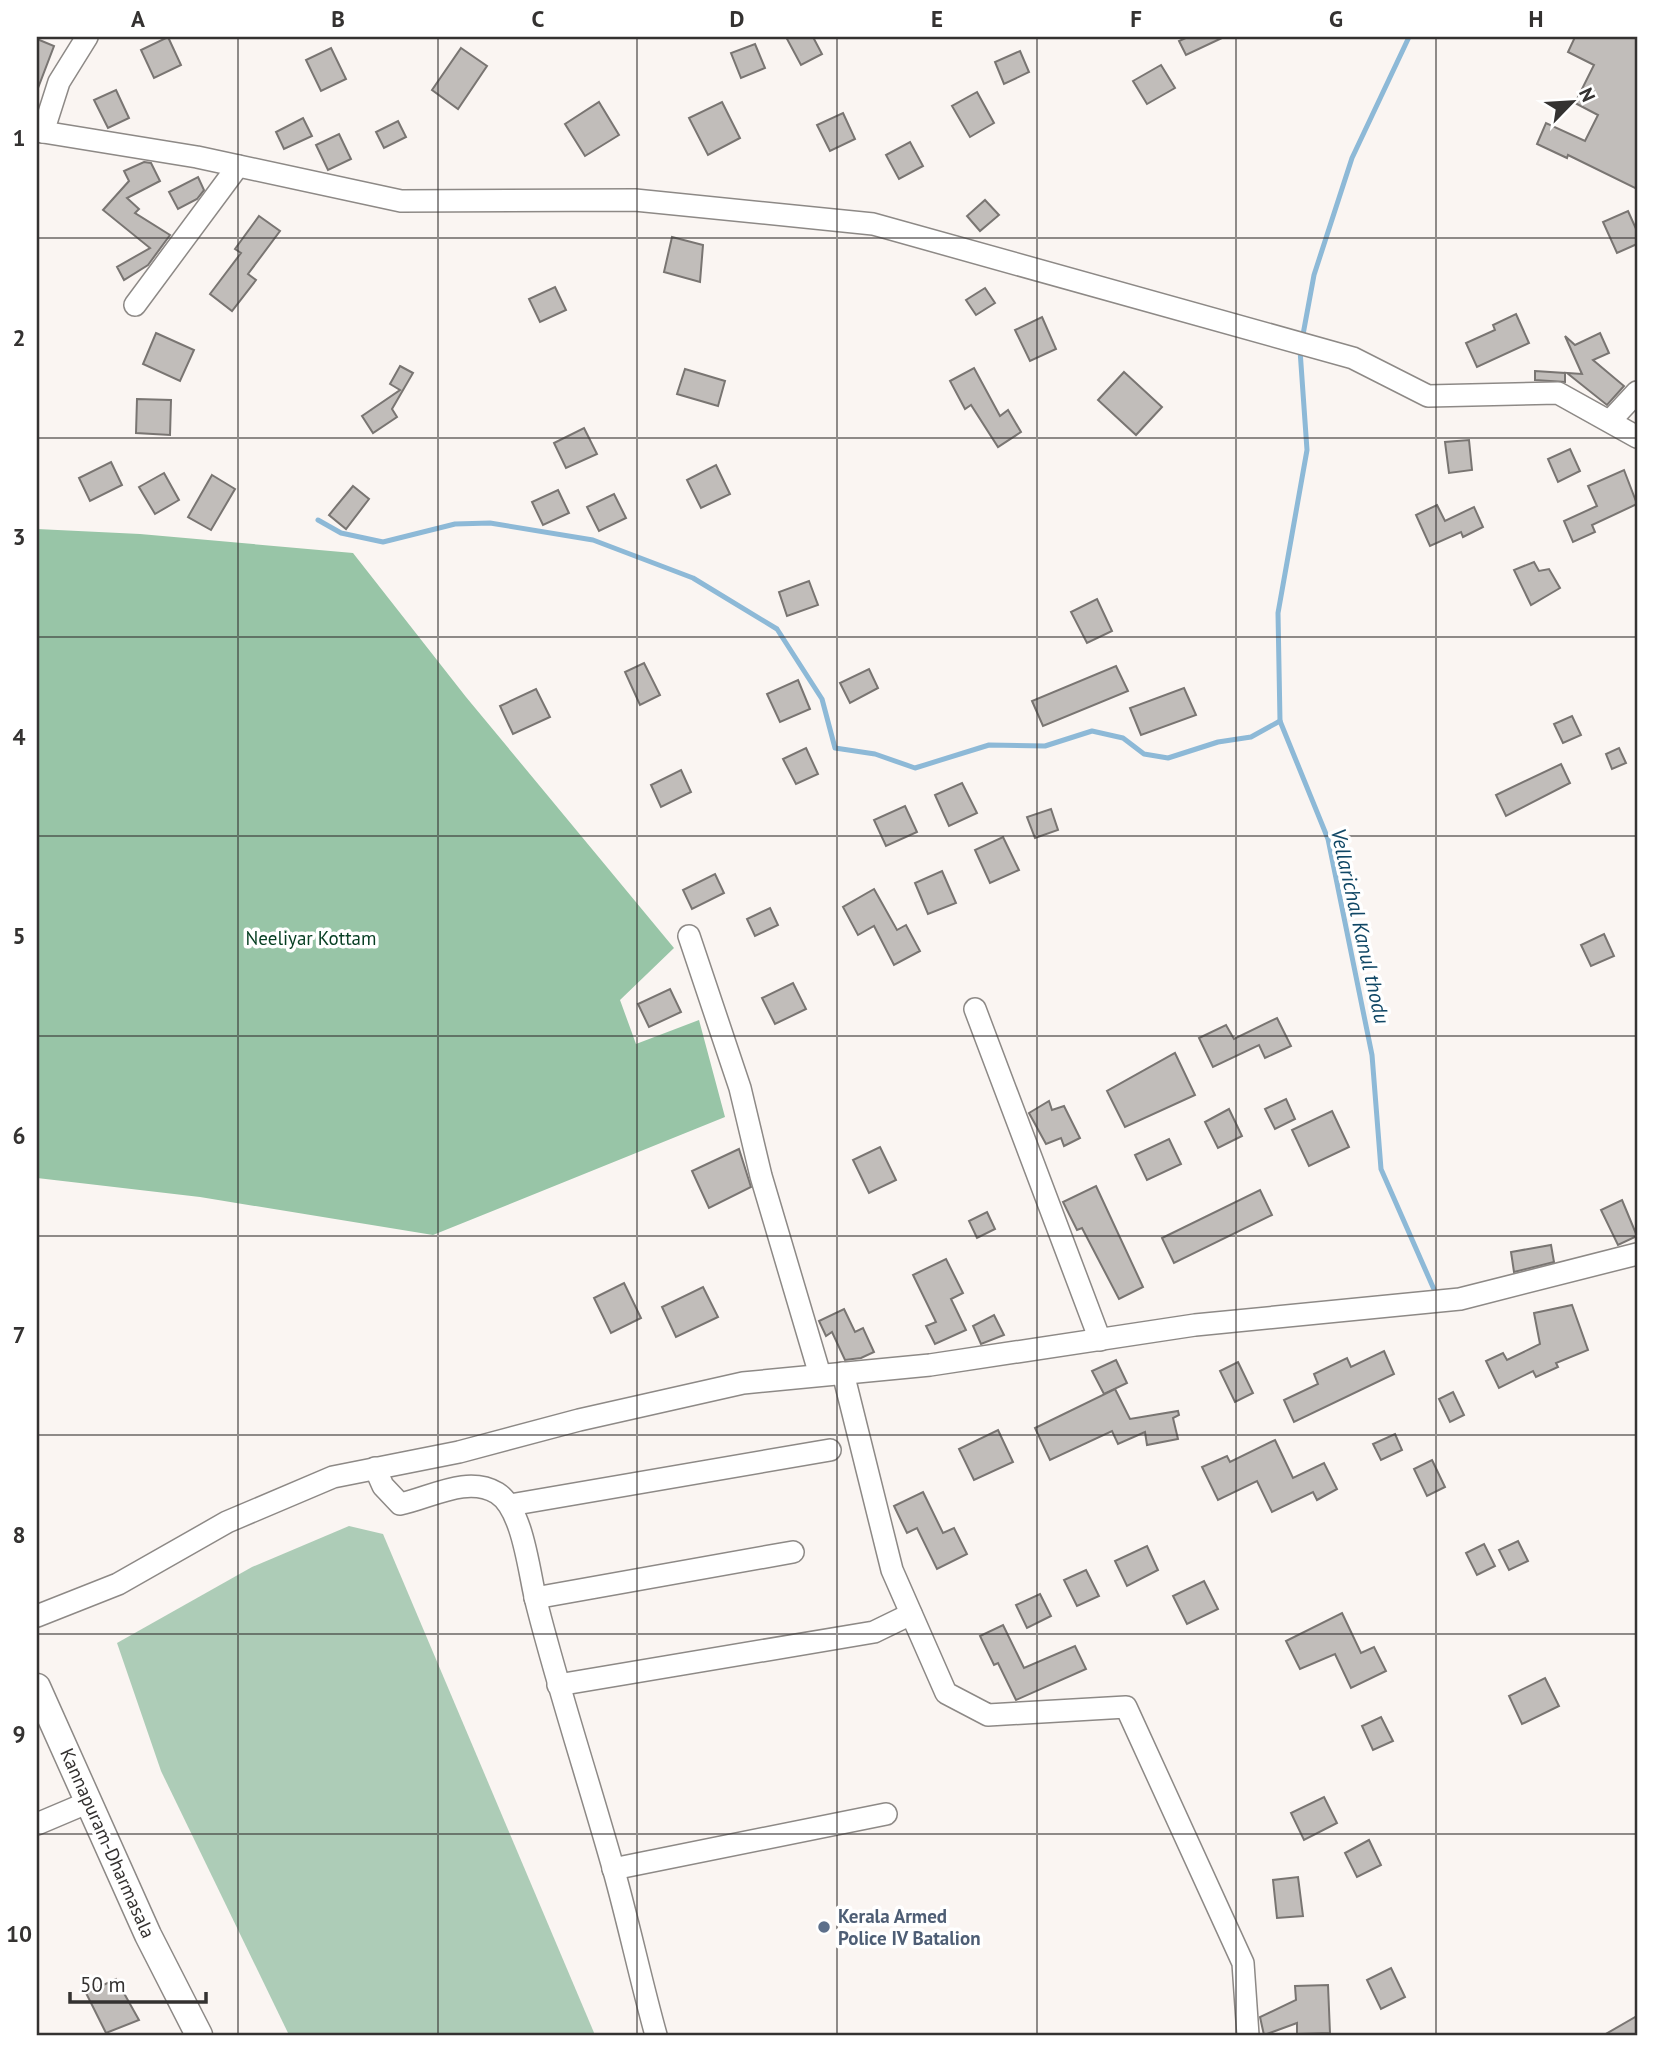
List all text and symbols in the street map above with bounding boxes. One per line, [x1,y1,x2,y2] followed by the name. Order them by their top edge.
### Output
[131,4,145,33] text: A
[331,4,345,33] text: B
[532,4,545,33] text: C
[730,4,744,33] text: D
[931,4,943,33] text: E
[1130,4,1142,33] text: F
[1329,4,1343,33] text: G
[1529,4,1543,33] text: H
[1538,66,1608,136] north arrow
[1574,84,1601,106] text: N
[12,123,26,152] text: 1
[12,323,26,352] text: 2
[12,522,26,551] text: 3
[12,722,26,751] text: 4
[1325,825,1396,1027] water label: Vellarichal Kanul thodu
[12,921,26,950] text: 5
[246,926,376,950] park label: Neeliyar Kottam
[12,1121,26,1150] text: 6
[12,1320,26,1349] text: 7
[12,1520,26,1549] text: 8
[12,1719,26,1748] text: 9
[55,1744,161,1942] street label: Kannapuram-Dharmasala
[838,1904,981,1950] place label: Kerala Armed Police IV Batalion
[6,1919,32,1948] text: 10
[816,1919,832,1935] marker: Kerala Armed Police IV Batalion
[70,1960,206,2004] scale bar
[80,1971,126,1998] text: 50 m

